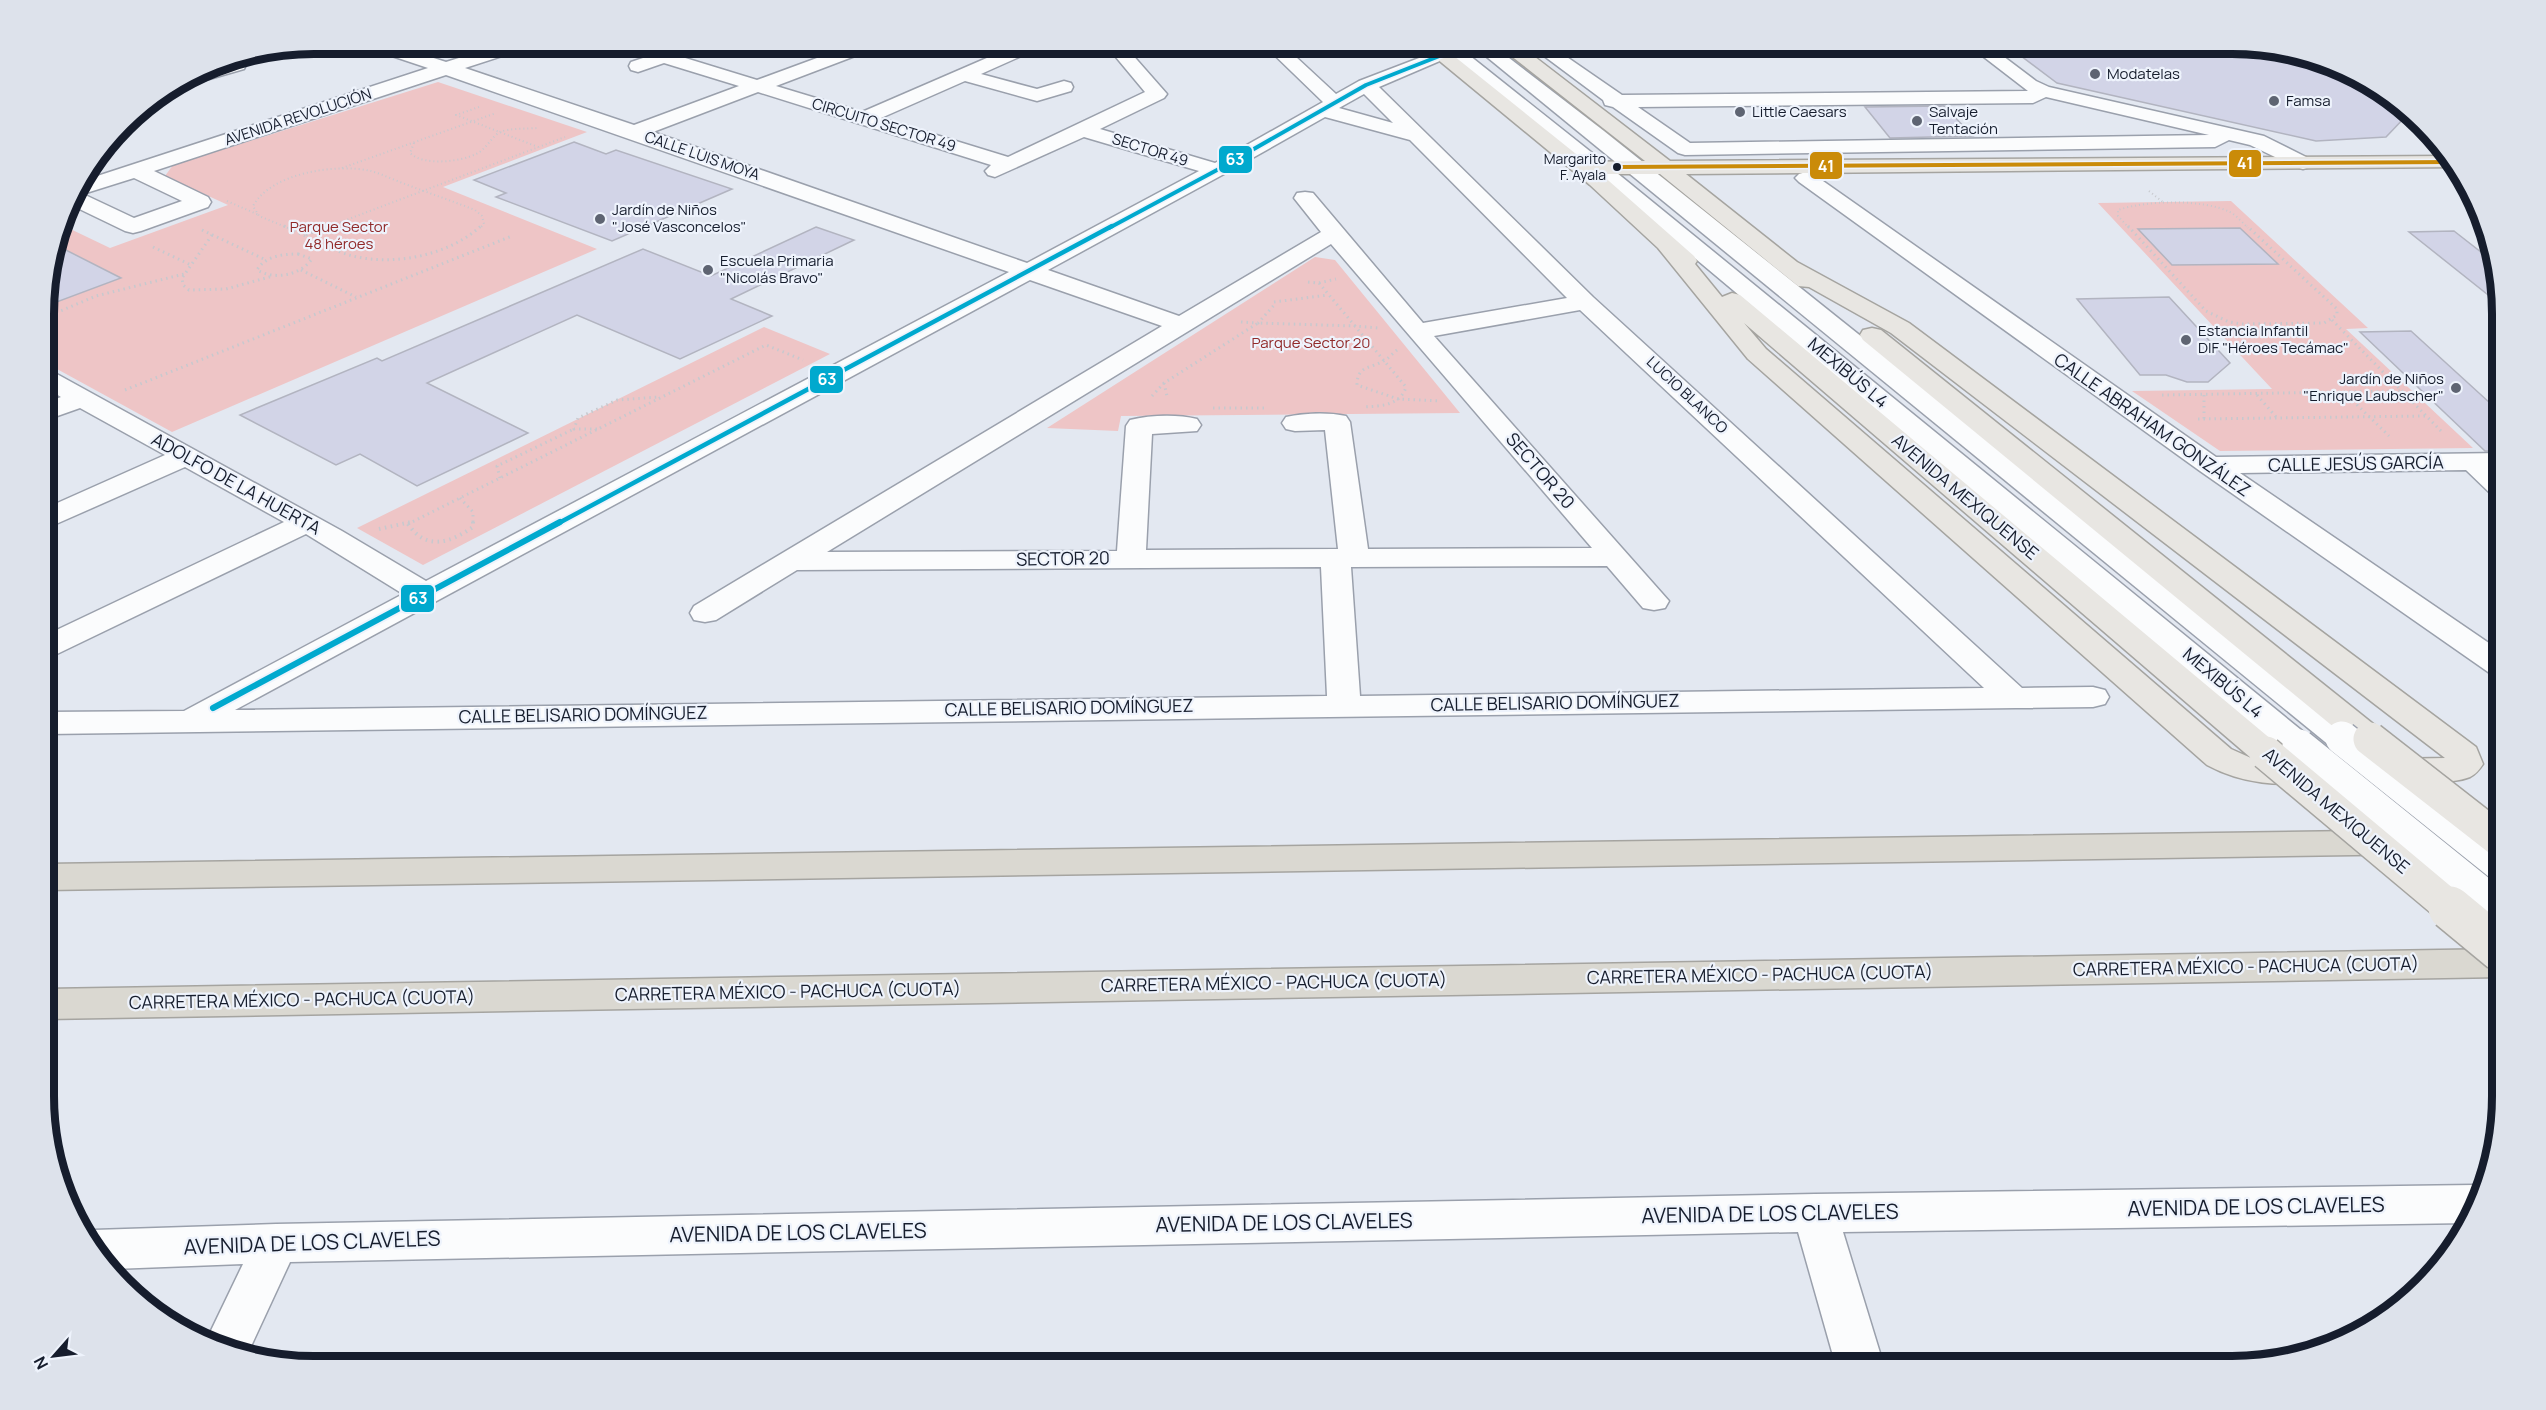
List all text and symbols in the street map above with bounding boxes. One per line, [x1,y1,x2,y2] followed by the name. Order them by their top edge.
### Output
[2107,63,2180,84] place label: Modatelas
[2088,67,2102,81] marker: Modatelas
[222,83,374,150] street label: AVENIDA REVOLUCIÓN
[2286,90,2331,111] place label: Famsa
[810,93,959,156] street label: CIRCUITO SECTOR 49
[2267,94,2281,108] marker: Famsa
[1752,101,1847,122] place label: Little Caesars
[1929,101,1998,139] place label: Salvaje Tentación
[1733,105,1747,119] marker: Little Caesars
[1910,114,1924,128] marker: Salvaje Tentación
[642,126,763,185] street label: CALLE LUIS MOYA
[1110,128,1191,171] street label: SECTOR 49
[1218,145,1253,174] line badge: 63
[1225,148,1245,170] text: 63
[1544,149,1606,184] place label: Margarito F. Ayala
[2228,149,2262,178] line badge: 41
[1809,151,1843,180] line badge: 41
[2237,152,2253,174] text: 41
[1818,155,1834,177] text: 41
[1611,161,1623,173] marker: Margarito F. Ayala
[612,199,746,237] place label: Jardín de Niños "José Vasconcelos"
[593,212,607,226] marker: Jardín de Niños "José Vasconcelos"
[290,216,389,254] park label: Parque Sector 48 héroes
[720,250,834,288] place label: Escuela Primaria "Nicolás Bravo"
[701,263,715,277] marker: Escuela Primaria "Nicolás Bravo"
[2198,320,2349,358] place label: Estancia Infantil DIF "Héroes Tecámac"
[1803,331,1894,413] street label: MEXIBÚS L4
[1251,332,1371,353] park label: Parque Sector 20
[2179,333,2193,347] marker: Estancia Infantil DIF "Héroes Tecámac"
[2050,347,2256,501] street label: CALLE ABRAHAM GONZÁLEZ
[1642,351,1733,438] street label: LUCIO BLANCO
[809,365,844,394] line badge: 63
[817,368,837,390] text: 63
[2303,368,2444,406] place label: Jardín de Niños "Enrique Laubscher"
[2449,381,2463,395] marker: Jardín de Niños "Enrique Laubscher"
[148,427,326,540] street label: ADOLFO DE LA HUERTA
[1501,427,1581,514] street label: SECTOR 20
[1887,428,2044,565] street label: AVENIDA MEXIQUENSE
[2268,449,2445,477] street label: CALLE JESÚS GARCÍA
[1016,545,1110,571] street label: SECTOR 20
[400,584,435,613] line badge: 63
[408,587,428,609] text: 63
[2178,641,2269,723] street label: MEXIBÚS L4
[1430,688,1680,716] street label: CALLE BELISARIO DOMÍNGUEZ
[944,693,1194,721] street label: CALLE BELISARIO DOMÍNGUEZ
[458,700,708,728] street label: CALLE BELISARIO DOMÍNGUEZ
[2258,742,2415,879] street label: AVENIDA MEXIQUENSE
[2073,951,2419,981] street label: CARRETERA MÉXICO - PACHUCA (CUOTA)
[1587,959,1933,989] street label: CARRETERA MÉXICO - PACHUCA (CUOTA)
[1101,967,1447,997] street label: CARRETERA MÉXICO - PACHUCA (CUOTA)
[615,976,961,1006] street label: CARRETERA MÉXICO - PACHUCA (CUOTA)
[129,984,475,1014] street label: CARRETERA MÉXICO - PACHUCA (CUOTA)
[2127,1190,2385,1222] street label: AVENIDA DE LOS CLAVELES
[1641,1197,1899,1229] street label: AVENIDA DE LOS CLAVELES
[1155,1206,1413,1238] street label: AVENIDA DE LOS CLAVELES
[669,1216,927,1248] street label: AVENIDA DE LOS CLAVELES
[183,1224,441,1260] street label: AVENIDA DE LOS CLAVELES
[24,1326,84,1386] north arrow
[28,1353,53,1373] text: N

